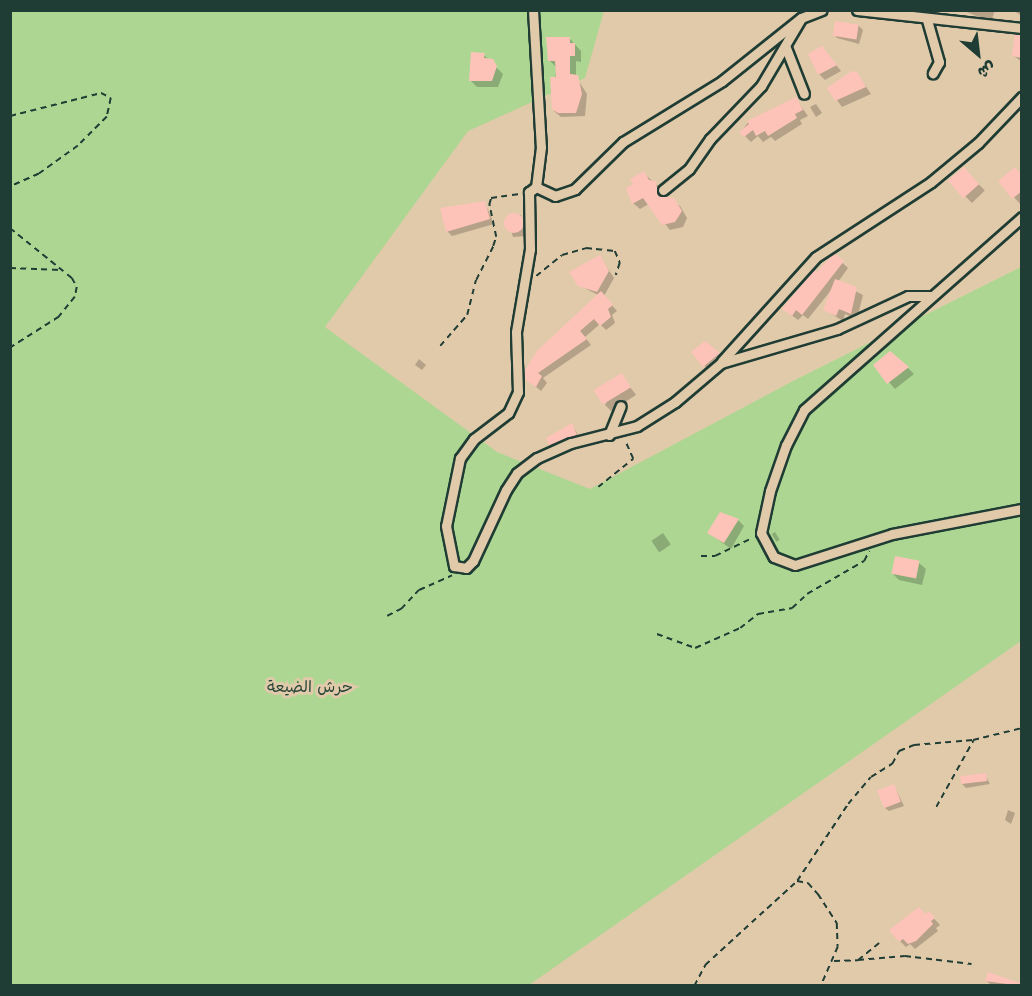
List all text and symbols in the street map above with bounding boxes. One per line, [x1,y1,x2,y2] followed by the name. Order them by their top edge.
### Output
[948,24,1008,84] north arrow
[974,57,999,84] text: ش
[267,677,353,697] park label: حرش الضيعة

